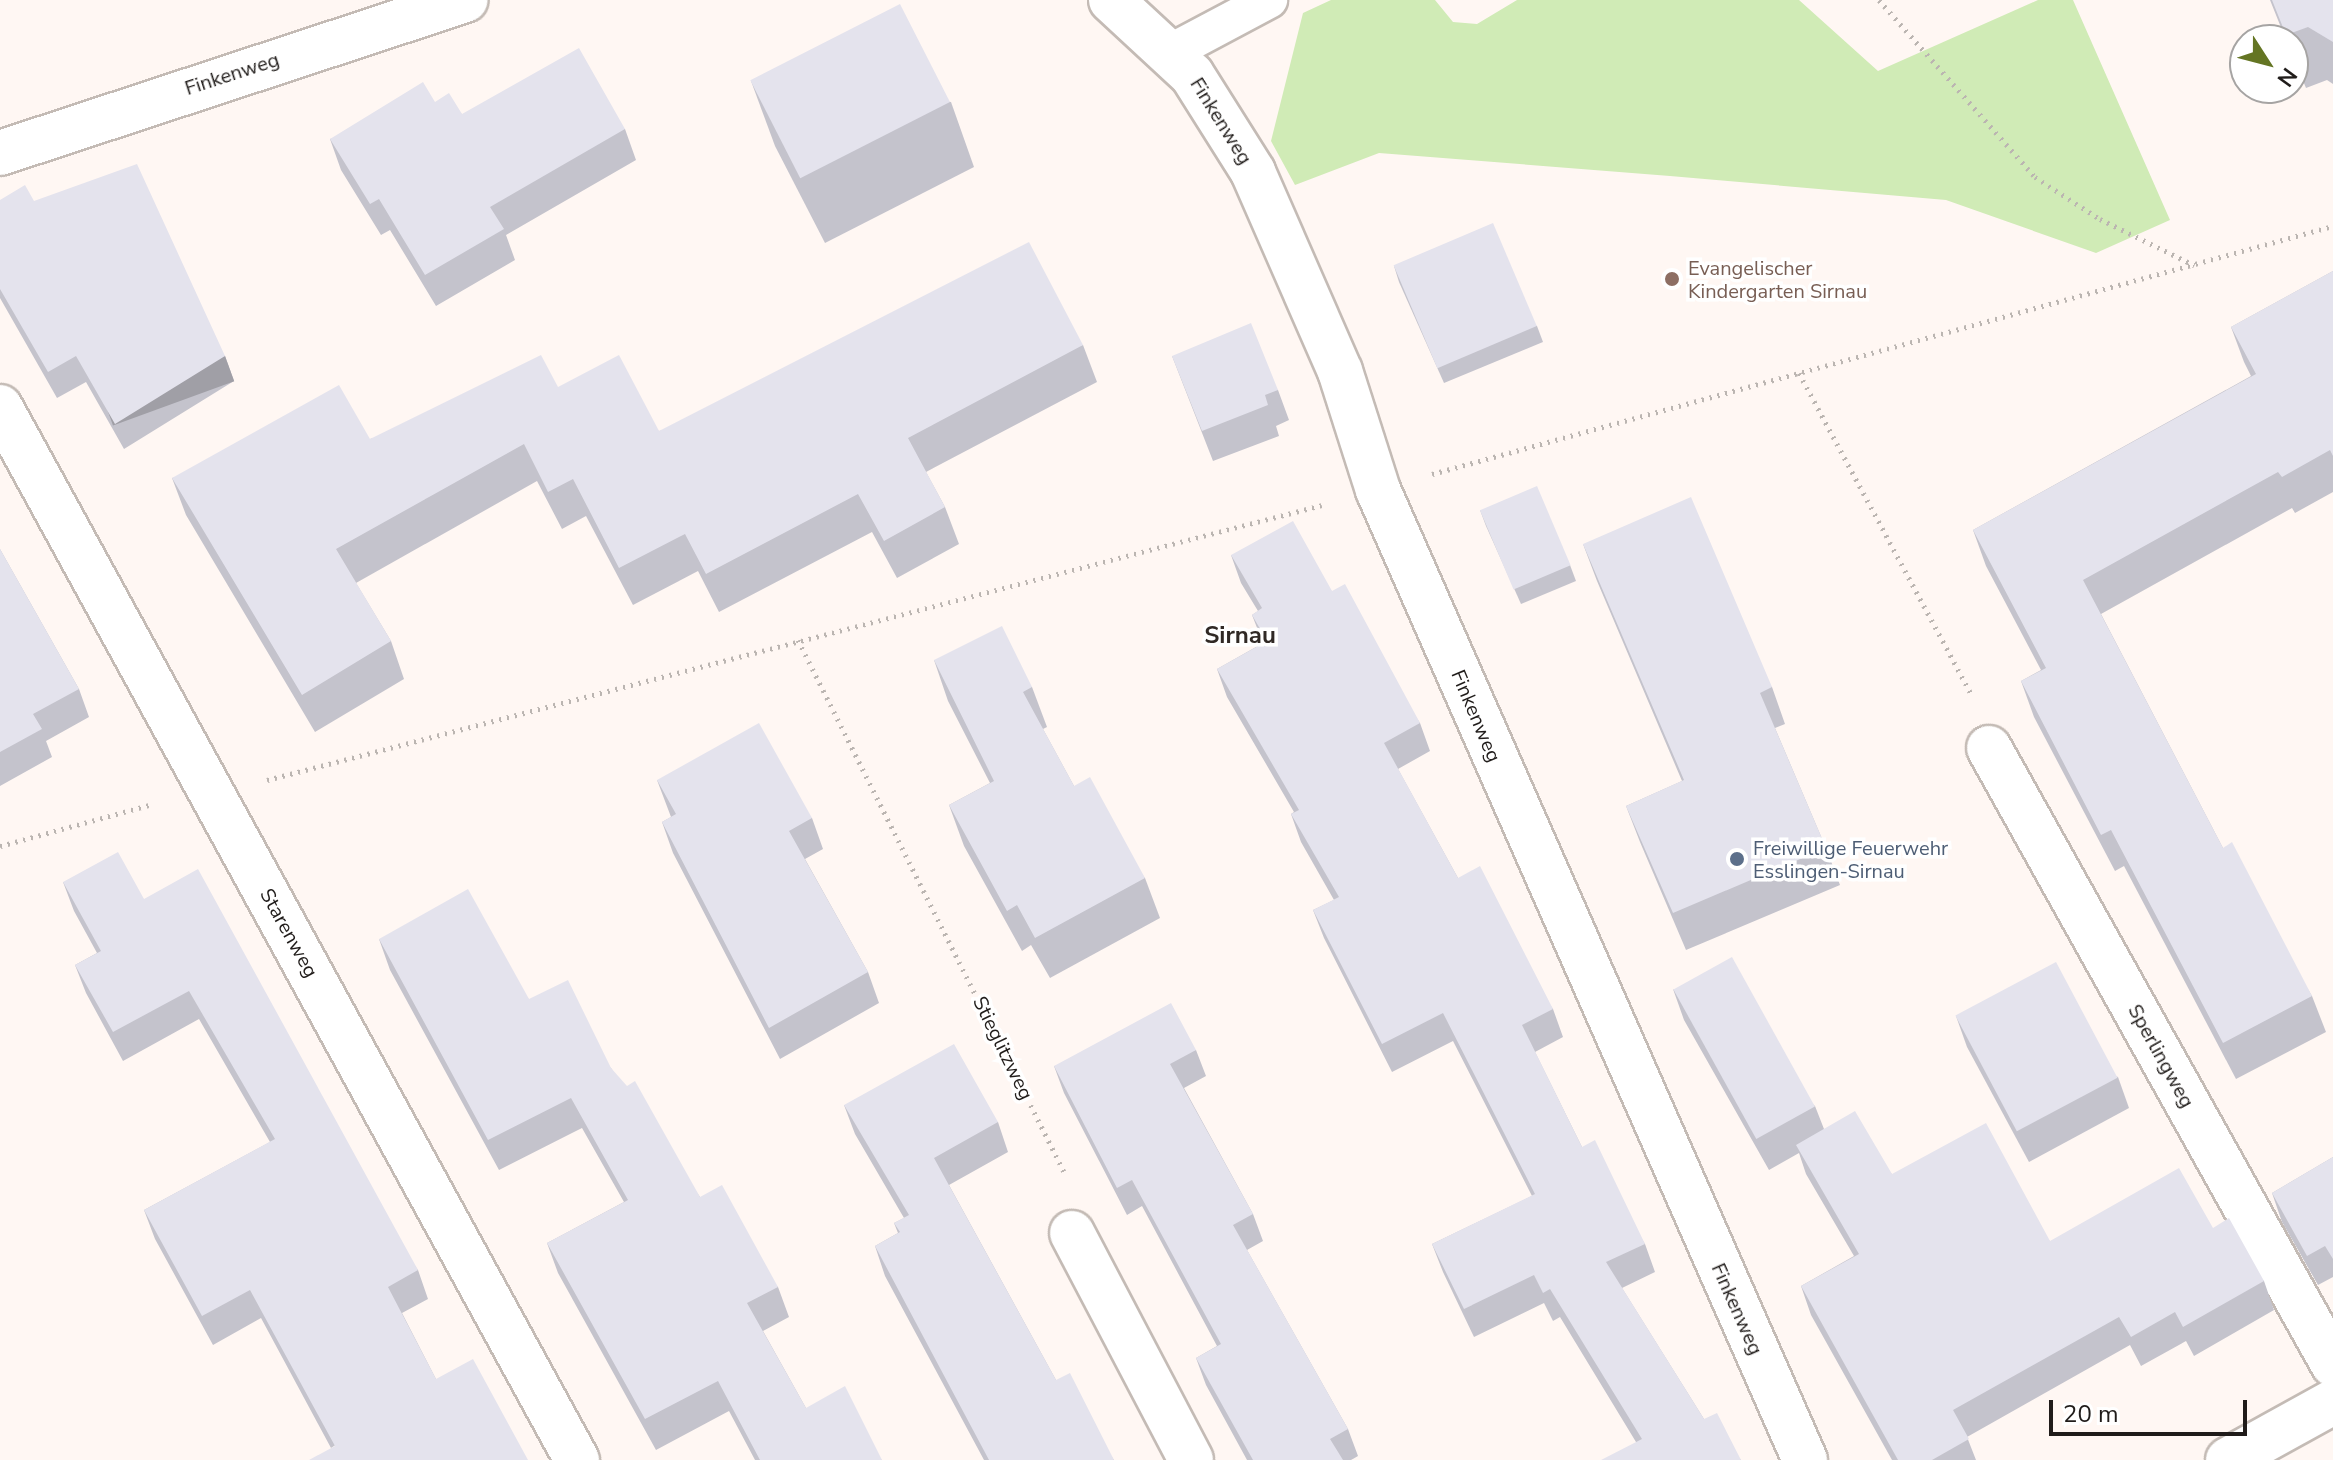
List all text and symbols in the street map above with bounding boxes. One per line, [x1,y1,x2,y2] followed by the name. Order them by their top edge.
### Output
[2229,24,2309,104] north arrow
[182,48,282,100] street label: Finkenweg
[2270,61,2304,92] text: N
[1185,73,1257,169] street label: Finkenweg
[1688,256,1867,303] place label: Evangelischer Kindergarten Sirnau
[1663,270,1681,288] marker: Evangelischer Kindergarten Sirnau
[1204,622,1276,650] district label: Sirnau
[1446,666,1506,766] street label: Finkenweg
[1753,836,1948,883] place label: Freiwillige Feuerwehr Esslingen-Sirnau
[1728,850,1746,868] marker: Freiwillige Feuerwehr Esslingen-Sirnau
[255,884,323,982] street label: Starenweg
[968,992,1038,1104] street label: Stieglitzweg
[2123,1000,2199,1112] street label: Sperlingweg
[1706,1260,1768,1358] street label: Finkenweg
[2053,1384,2251,1434] scale bar
[2063,1398,2119,1430] text: 20 m

